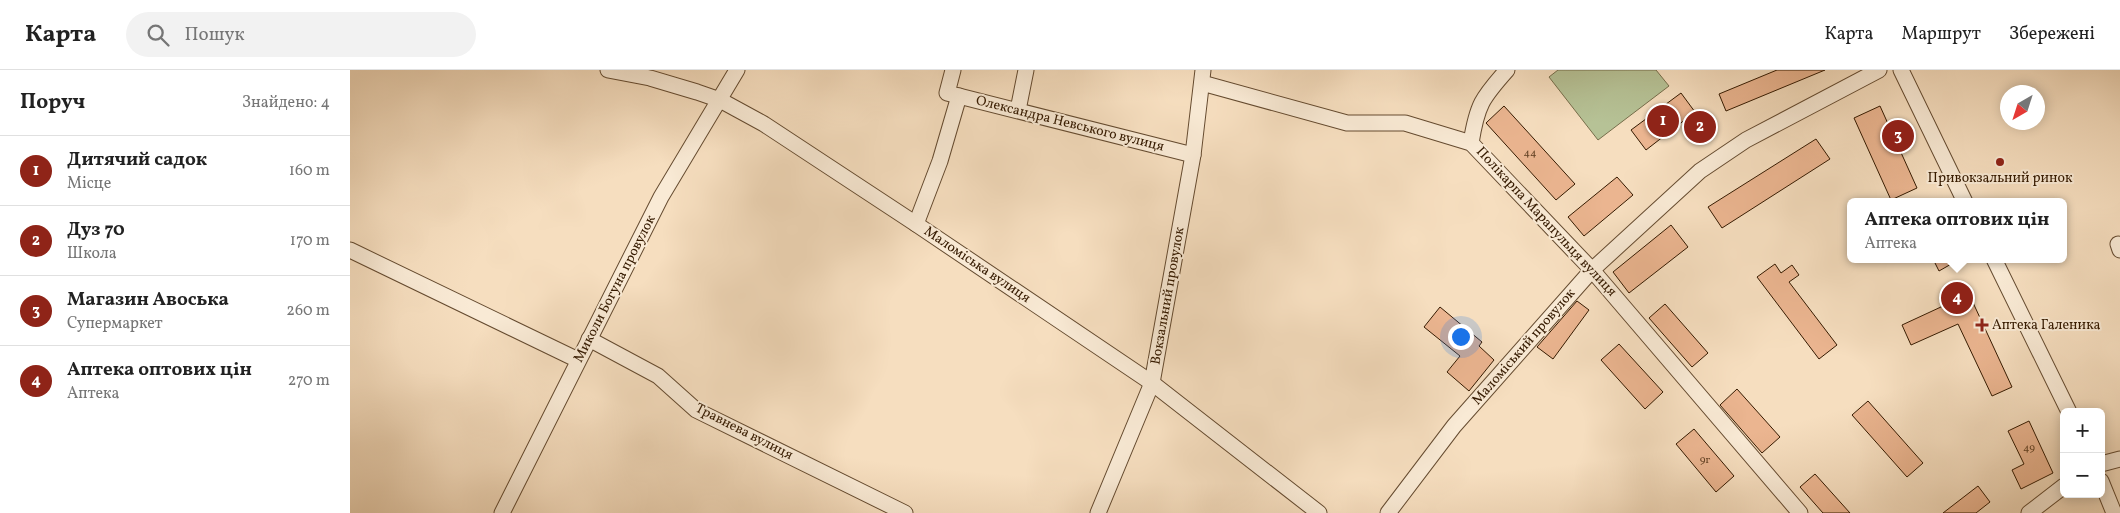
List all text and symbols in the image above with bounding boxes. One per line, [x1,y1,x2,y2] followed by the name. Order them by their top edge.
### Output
[126,12,476,57] search box
[25,18,96,52] text: Карта
[144,21,172,49] icon: search
[184,22,245,48] text: Пошук
[1825,22,1873,47] text: Карта
[1901,22,1981,47] text: Маршрут
[2009,22,2095,47] text: Збережені
[2000,85,2045,130] north arrow
[20,88,85,117] text: Поруч
[974,91,1166,157] street label: Олександра Невського вулиця
[242,92,330,114] text: Знайдено: 4
[1647,102,1679,140] pin: 1
[1684,108,1716,146] pin: 2
[1882,117,1914,155] pin: 3
[1471,143,1621,301] street label: Полікарпа Марапульця вулиця
[1523,146,1537,161] house number: 44
[67,147,207,173] text: Дитячий садок
[1994,156,2006,168] marker: Привокзальний ринок
[33,160,39,182] text: 1
[289,160,330,182] text: 160 m
[1928,169,2073,188] place label: Привокзальний ринок
[67,173,111,195] text: Місце
[1847,198,2067,263] popup
[1865,207,2049,233] text: Аптека оптових цін
[569,212,661,366] street label: Миколи Богуна провулок
[67,217,125,243] text: Дуз 70
[920,222,1034,308] street label: Маломіська вулиця
[1147,225,1190,366] street label: Вокзальний провулок
[32,230,40,252] text: 2
[290,230,330,252] text: 170 m
[1865,233,1917,255] text: Аптека
[67,243,117,265] text: Школа
[1941,279,1973,317] pin: 4
[1468,284,1580,409] street label: Маломіський провулок
[67,287,229,313] text: Магазин Авоська
[32,300,40,322] text: 3
[286,300,330,322] text: 260 m
[67,313,163,335] text: Супермаркет
[1992,316,2101,335] place label: Аптека Галеника
[1976,319,1988,331] marker: Аптека Галеника
[1448,324,1474,350] your location
[67,357,252,383] text: Аптека оптових цін
[31,370,41,392] text: 4
[288,370,330,392] text: 270 m
[67,383,120,405] text: Аптека
[692,399,796,465] street label: Травнева вулиця
[2060,408,2105,498] map controls
[2060,408,2105,453] button: +
[2023,441,2035,456] house number: 49
[1700,453,1710,468] house number: 9г
[2060,453,2105,498] button: −

